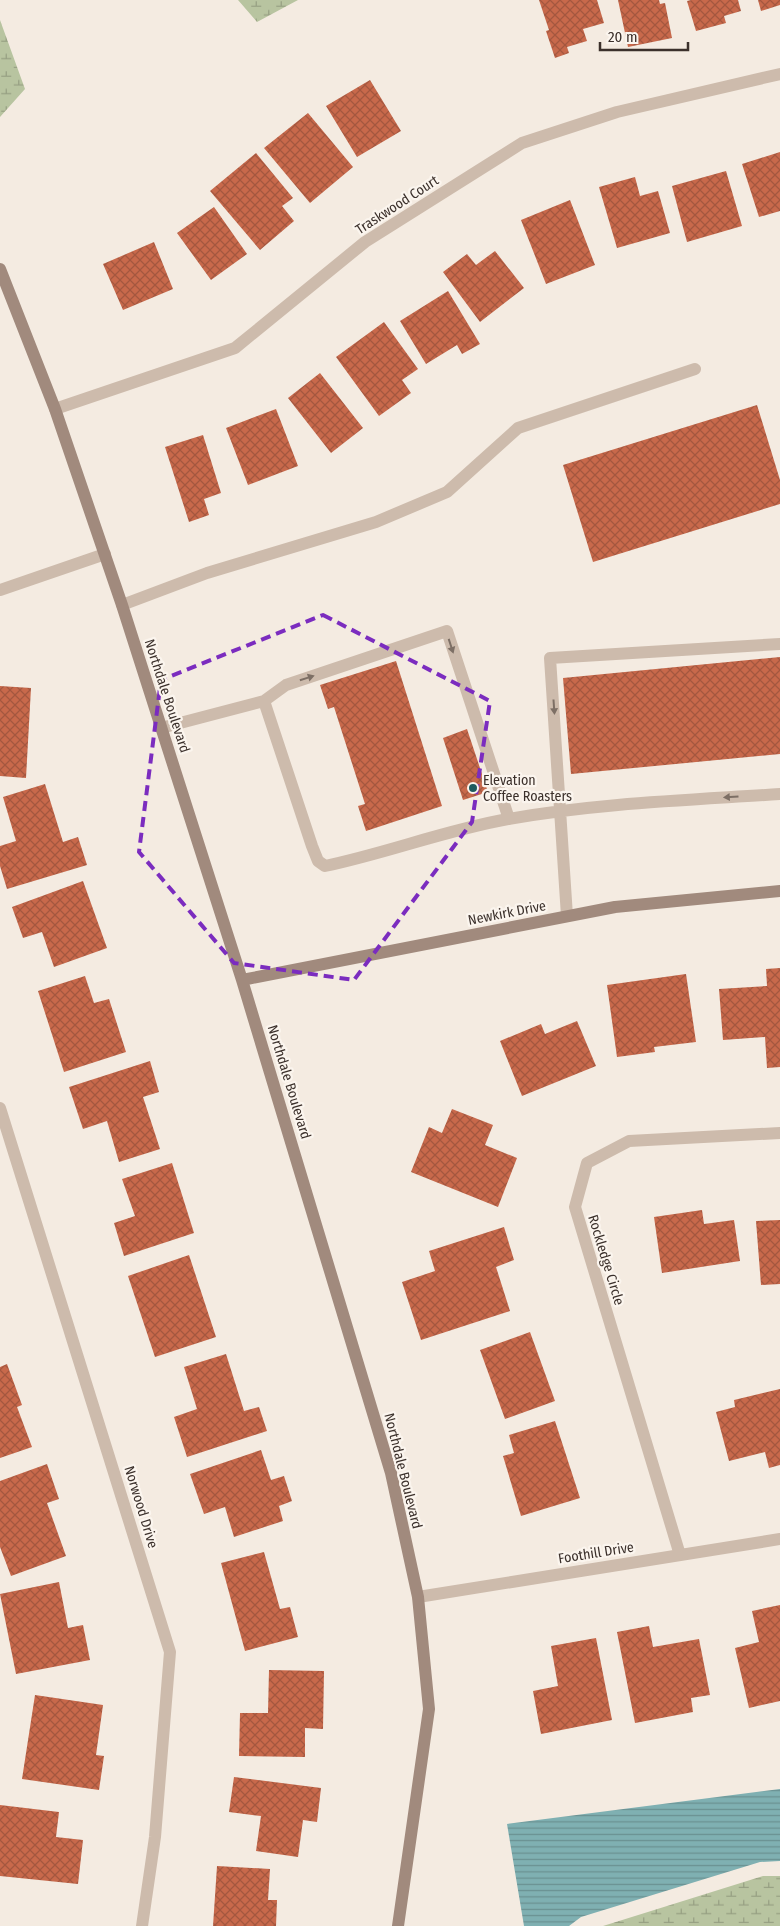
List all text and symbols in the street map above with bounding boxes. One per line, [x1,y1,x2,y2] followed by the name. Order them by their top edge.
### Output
[600,20,688,52] scale bar
[608,28,638,46] text: 20 m
[352,172,442,238] street label: Traskwood Court
[141,637,193,755] street label: Northdale Boulevard
[448,638,456,653] one-way arrow
[299,673,314,681] one-way arrow
[550,699,558,715] one-way arrow
[483,772,572,805] place label: Elevation Coffee Roasters
[467,782,479,794] marker: Elevation Coffee Roasters
[723,794,739,802] one-way arrow
[467,897,547,929] street label: Newkirk Drive
[264,1023,314,1141] street label: Northdale Boulevard
[584,1213,628,1307] street label: Rockledge Circle
[380,1411,426,1531] street label: Northdale Boulevard
[120,1464,162,1550] street label: Norwood Drive
[557,1539,635,1567] street label: Foothill Drive

